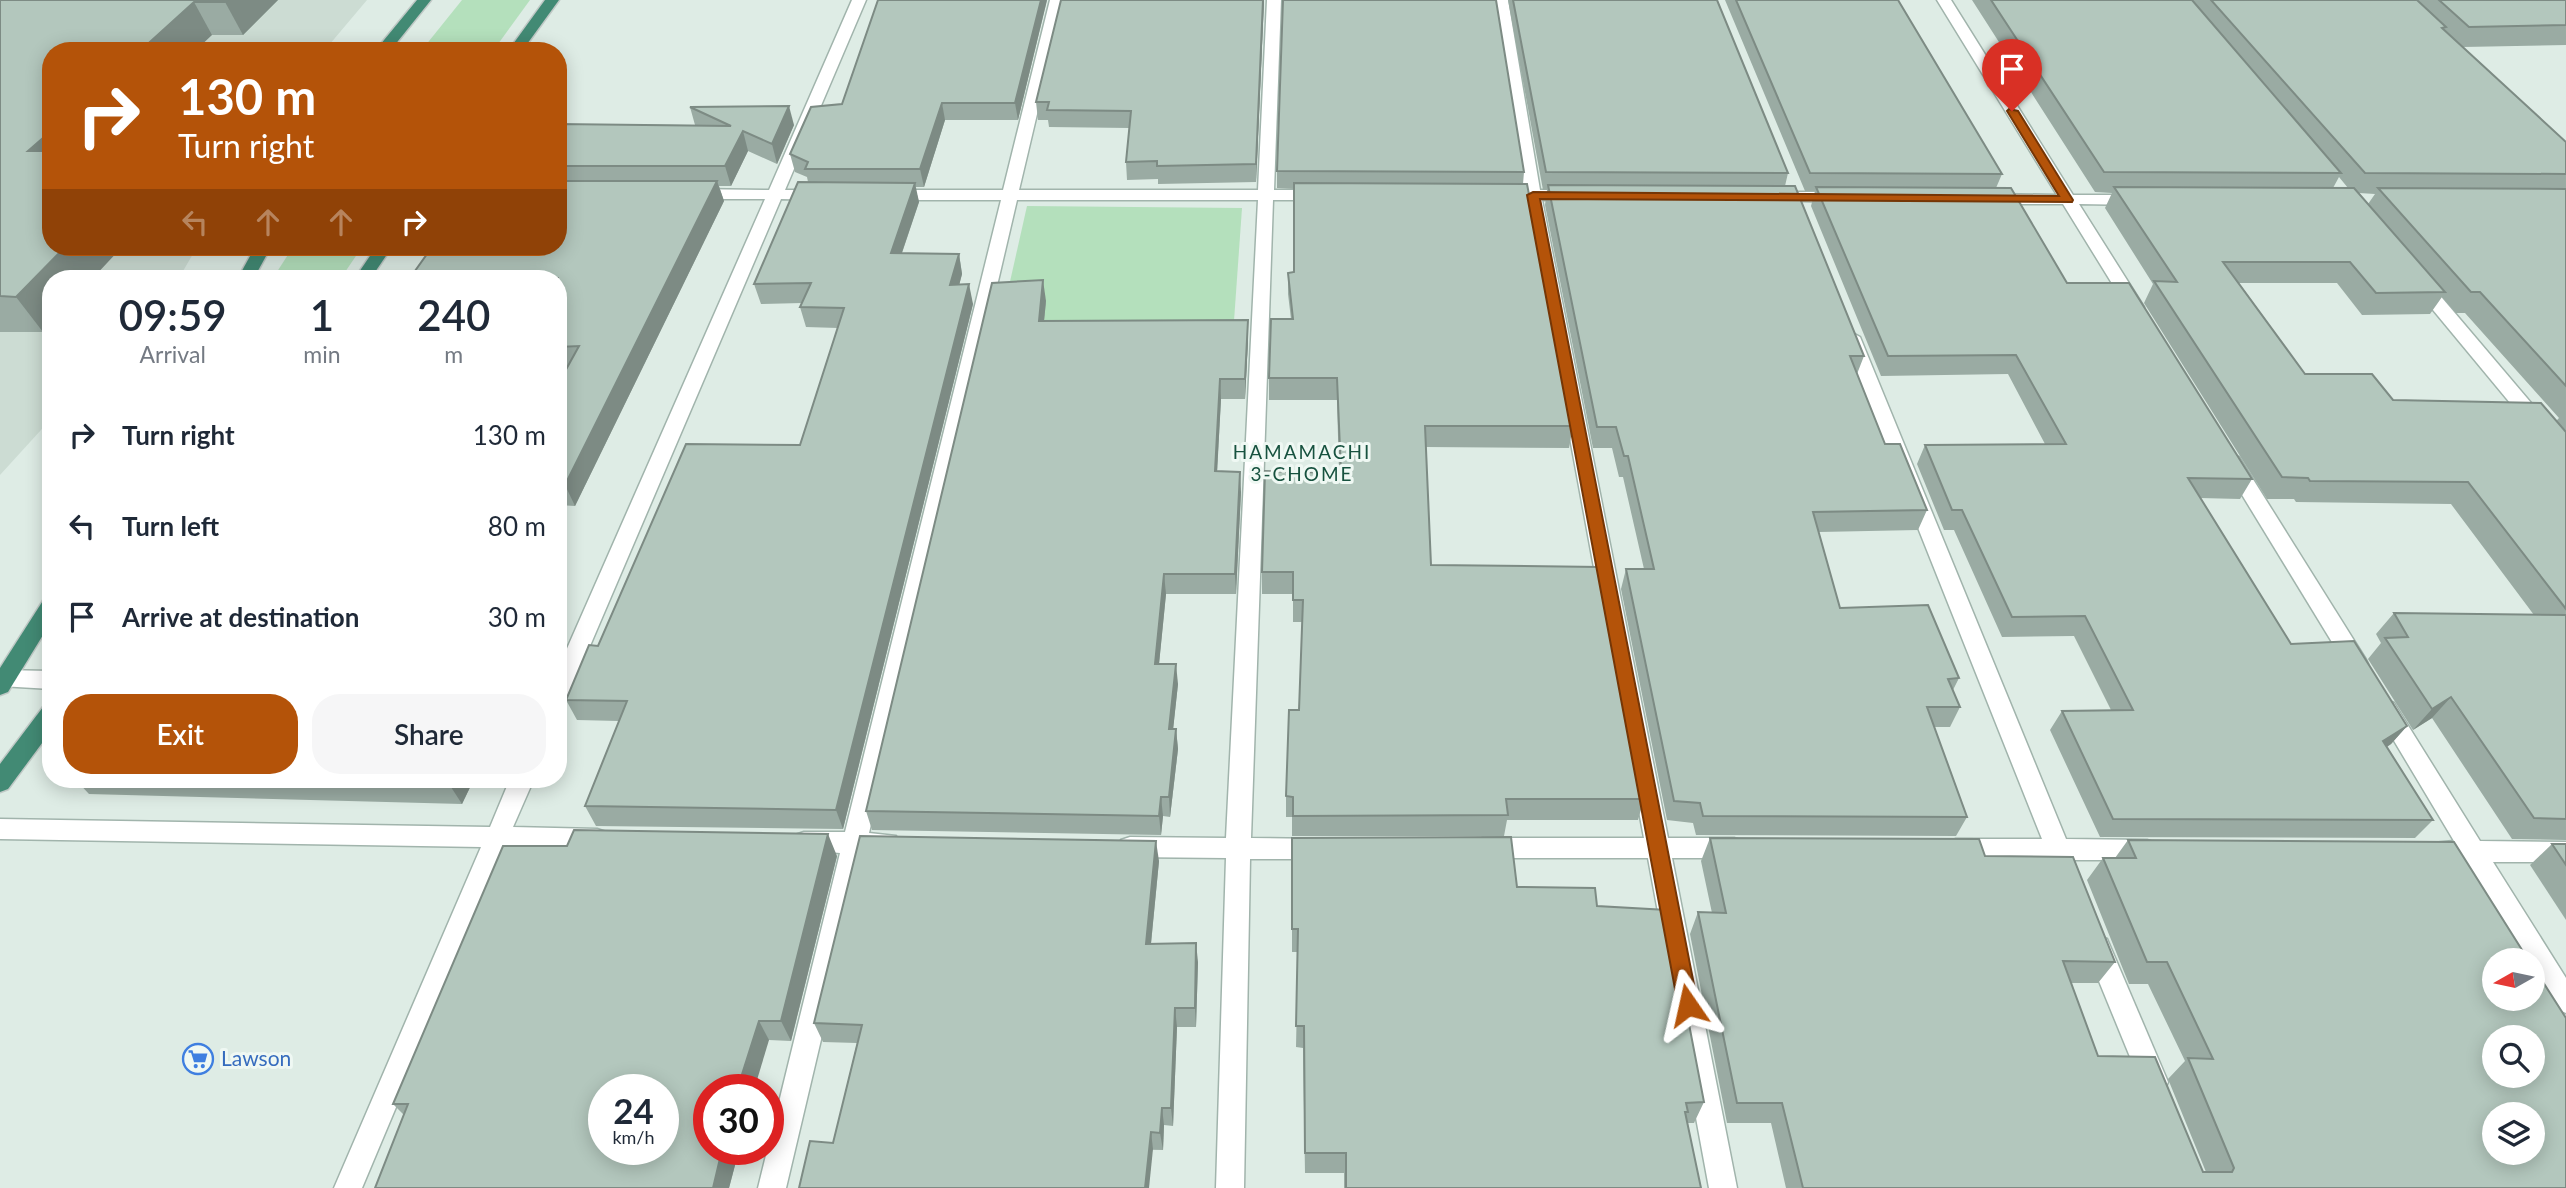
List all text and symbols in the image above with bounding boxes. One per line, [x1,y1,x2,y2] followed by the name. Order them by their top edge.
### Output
[1982,39,2042,111] pin
[1993,50,2031,88] icon: arrive
[178,67,316,125] text: 130 m
[63,70,154,161] icon: right
[178,126,314,165] text: Turn right
[176,203,214,241] icon: left
[249,203,287,241] icon: ahead
[322,203,360,241] icon: ahead
[395,203,433,241] icon: right
[119,290,227,340] text: 09:59
[310,290,334,340] text: 1
[417,290,490,340] text: 240
[140,340,206,368] text: Arrival
[303,340,341,368] text: min
[444,340,463,368] text: m
[63,416,101,454] icon: right
[122,419,235,451] text: Turn right
[473,419,546,451] text: 130 m
[1233,440,1371,485] district label: HAMAMACHI 3-CHOME
[63,507,101,545] icon: left
[122,510,219,542] text: Turn left
[488,510,546,542] text: 80 m
[63,598,101,636] icon: arrive
[122,601,359,633] text: Arrive at destination
[488,601,546,633] text: 30 m
[63,694,298,774] button: Exit
[312,694,546,774] button: Share
[2482,948,2544,1012] north arrow
[2482,948,2545,1165] map controls
[1651,968,1725,1042] position arrow
[2482,1025,2545,1088] button: search
[181,1042,215,1076] supermarket icon: Lawson
[221,1045,291,1070] place label: Lawson
[693,1074,784,1165] speed limit sign: 30
[613,1089,654,1131] text: 24
[2482,1102,2545,1165] button: layers
[612,1126,655,1148] text: km/h

